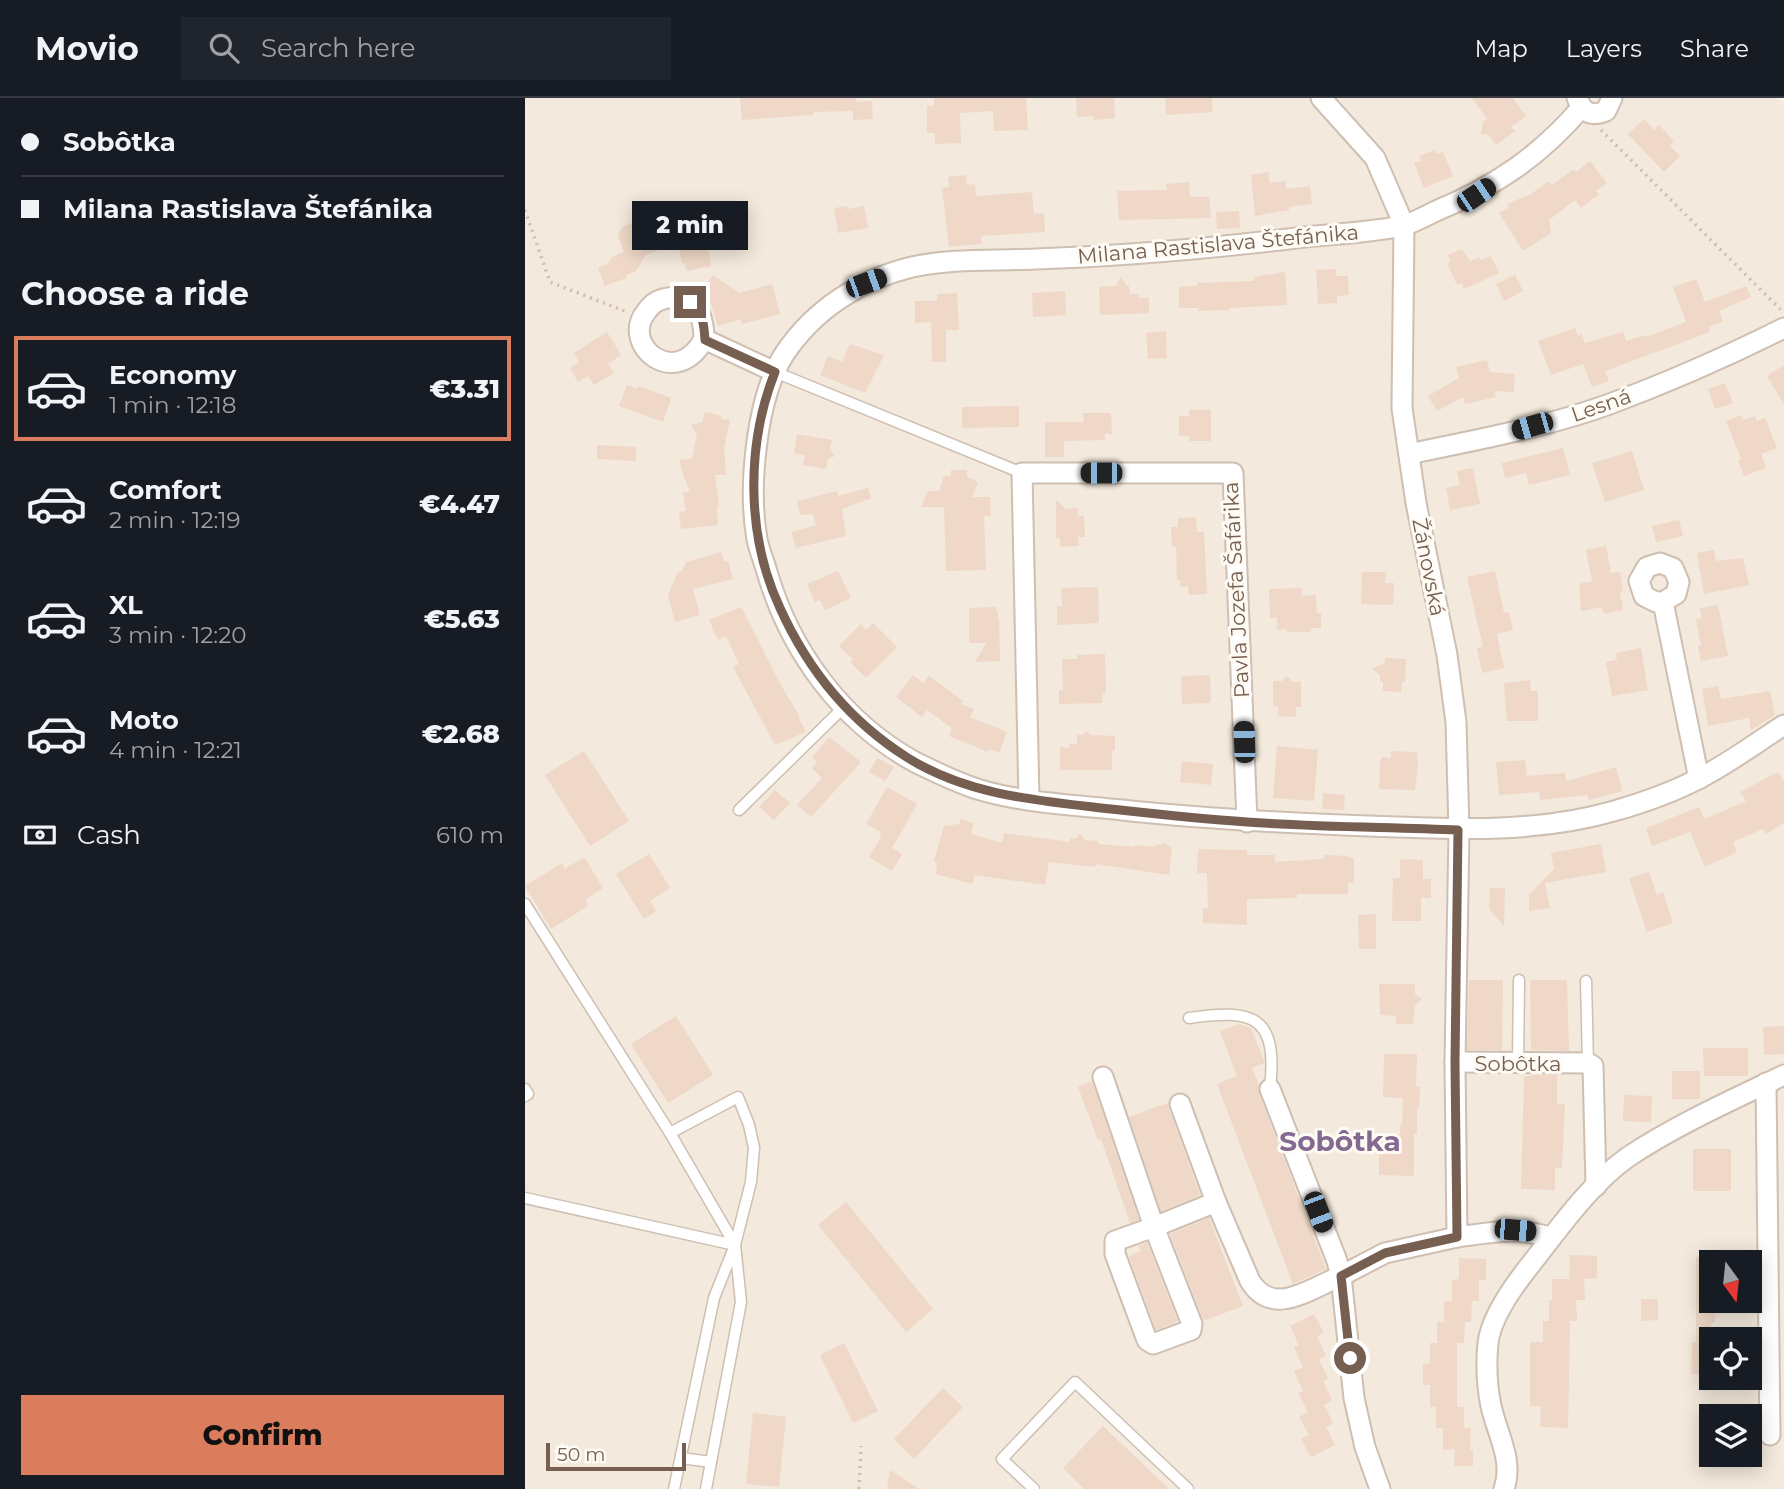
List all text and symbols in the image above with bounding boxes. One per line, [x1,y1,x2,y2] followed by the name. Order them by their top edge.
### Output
[181,17,671,80] search box
[35,28,139,68] text: Movio
[205,29,243,67] icon: search
[261,32,416,64] text: Search here
[1474,34,1528,63] text: Map
[1566,34,1642,63] text: Layers
[1680,34,1749,63] text: Share
[63,126,176,158] text: Sobôtka
[1453,175,1500,215] car
[63,193,433,225] text: Milana Rastislava Štefánika
[632,200,748,250] callout: 2 min
[656,211,724,239] text: 2 min
[1076,219,1360,269] street label: Milana Rastislava Štefánika
[843,266,890,300] car
[21,274,249,313] text: Choose a ride
[674,286,706,318] route end
[25,357,88,420] icon: car
[109,359,236,391] text: Economy
[429,373,500,405] text: €3.31
[1568,383,1634,427] street label: Lesná
[109,391,237,419] text: 1 min · 12:18
[1509,410,1556,442] car
[1081,463,1123,484] car
[25,472,88,535] icon: car
[109,474,221,506] text: Comfort
[1218,481,1254,699] street label: Pavla Jozefa Šafárika
[419,488,500,520] text: €4.47
[109,506,241,534] text: 2 min · 12:19
[1407,516,1451,618] street label: Žánovská
[25,587,88,650] icon: car
[109,589,143,621] text: XL
[424,603,500,635] text: €5.63
[109,621,246,649] text: 3 min · 12:20
[25,702,88,765] icon: car
[109,704,179,736] text: Moto
[422,718,500,750] text: €2.68
[1233,721,1256,763] car
[109,736,242,764] text: 4 min · 12:21
[21,816,59,854] icon: cash
[77,819,141,851] text: Cash
[436,821,504,849] text: 610 m
[1475,1051,1561,1076] street label: Sobôtka
[1279,1124,1401,1158] district label: Sobôtka
[1301,1189,1336,1235] car
[1494,1218,1537,1242] car
[1699,1250,1762,1312] north arrow
[1699,1250,1762,1467] map controls
[1699,1327,1762,1390] button: locate
[1334,1342,1366,1374] route start
[21,1395,504,1475] button: Confirm
[1699,1404,1762,1467] button: layers
[546,1440,686,1472] scale bar
[557,1443,605,1466] text: 50 m

